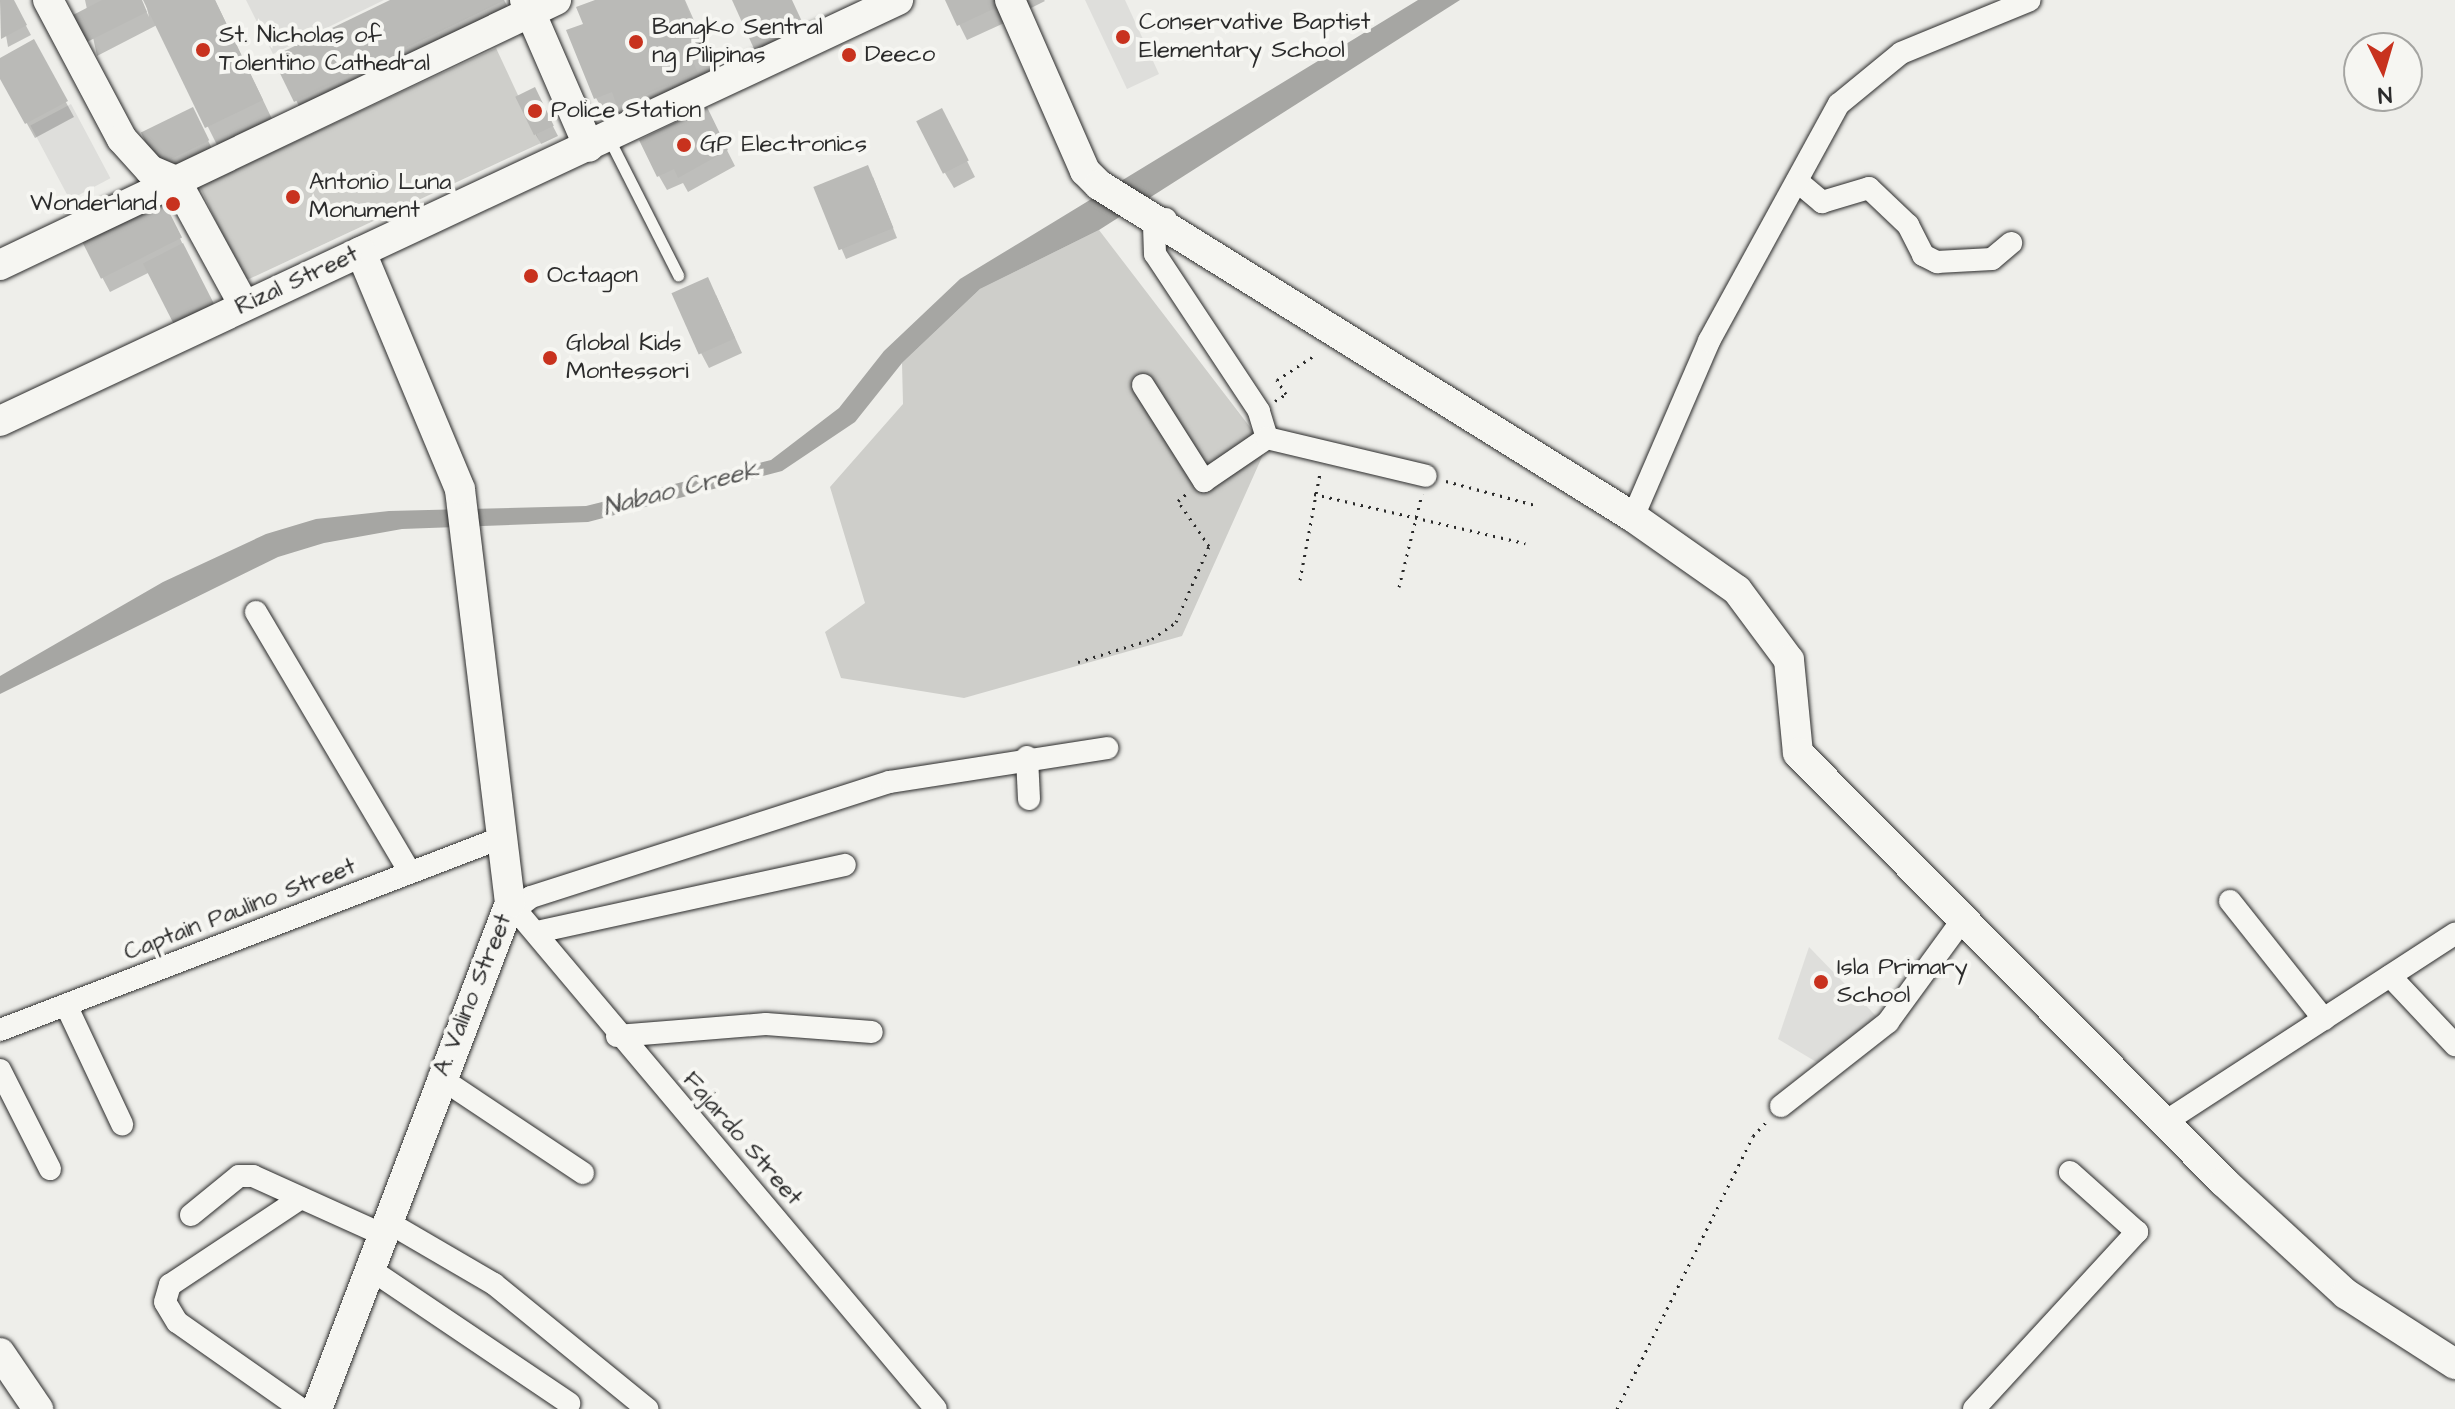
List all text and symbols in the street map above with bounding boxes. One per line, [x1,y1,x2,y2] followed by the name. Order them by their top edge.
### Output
[1139,9,1371,65] place label: Conservative Baptist Elementary School
[652,14,823,70] place label: Bangko Sentral ng Pilipinas
[219,22,430,78] place label: St. Nicholas of Tolentino Cathedral
[1114,28,1132,46] marker: Conservative Baptist Elementary School
[2343,32,2423,112] north arrow
[627,33,645,51] marker: Bangko Sentral ng Pilipinas
[194,41,212,59] marker: St. Nicholas of Tolentino Cathedral
[865,41,935,69] place label: Deeco
[840,46,858,64] marker: Deeco
[2377,78,2393,110] text: N
[551,97,701,125] place label: Police Station
[526,102,544,120] marker: Police Station
[700,131,867,159] place label: GP Electronics
[675,136,693,154] marker: GP Electronics
[309,169,451,225] place label: Antonio Luna Monument
[284,188,302,206] marker: Antonio Luna Monument
[30,190,157,218] place label: Wonderland
[164,195,182,213] marker: Wonderland
[231,240,363,322] street label: Rizal Street
[547,262,638,290] place label: Octagon
[522,267,540,285] marker: Octagon
[566,330,689,386] place label: Global Kids Montessori
[541,349,559,367] marker: Global Kids Montessori
[600,455,762,523] water label: Nabao Creek
[120,852,360,968] street label: Captain Paulino Street
[427,910,519,1080] street label: A. Valino Street
[1837,954,1968,1010] place label: Isla Primary School
[1812,973,1830,991] marker: Isla Primary School
[676,1066,808,1212] street label: Fajardo Street

